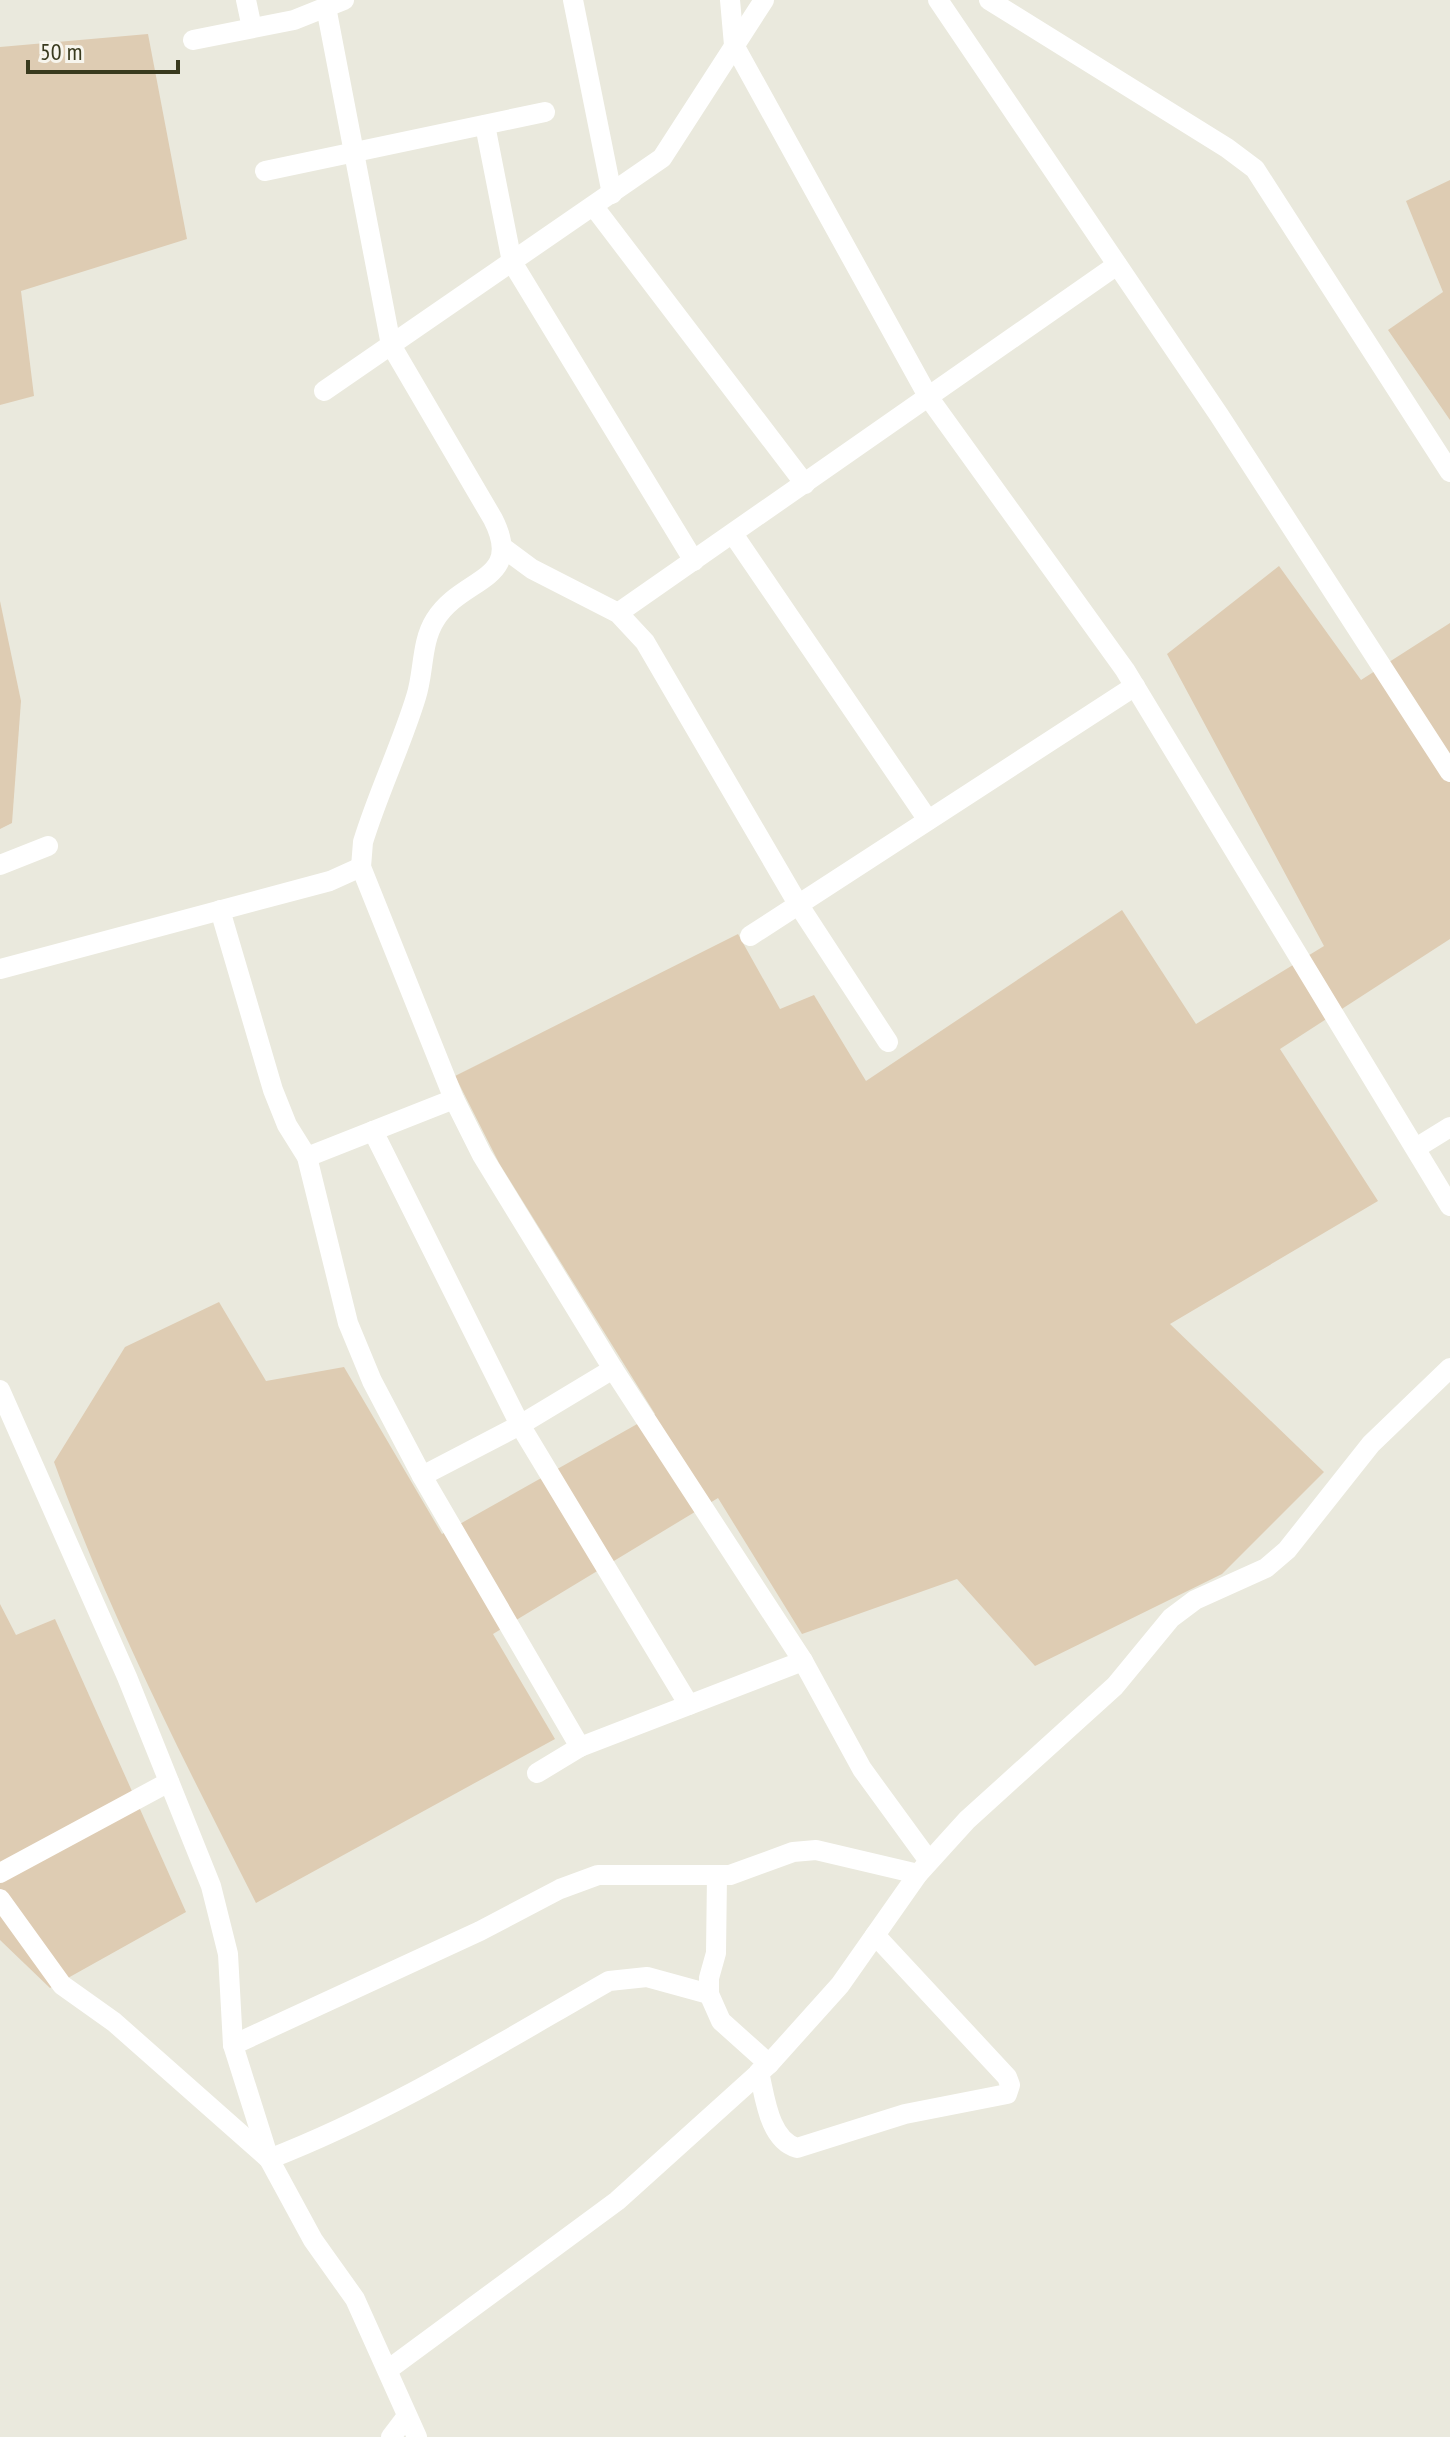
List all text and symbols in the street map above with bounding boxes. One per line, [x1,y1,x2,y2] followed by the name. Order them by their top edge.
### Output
[28,24,178,74] scale bar
[40,36,82,67] text: 50 m

